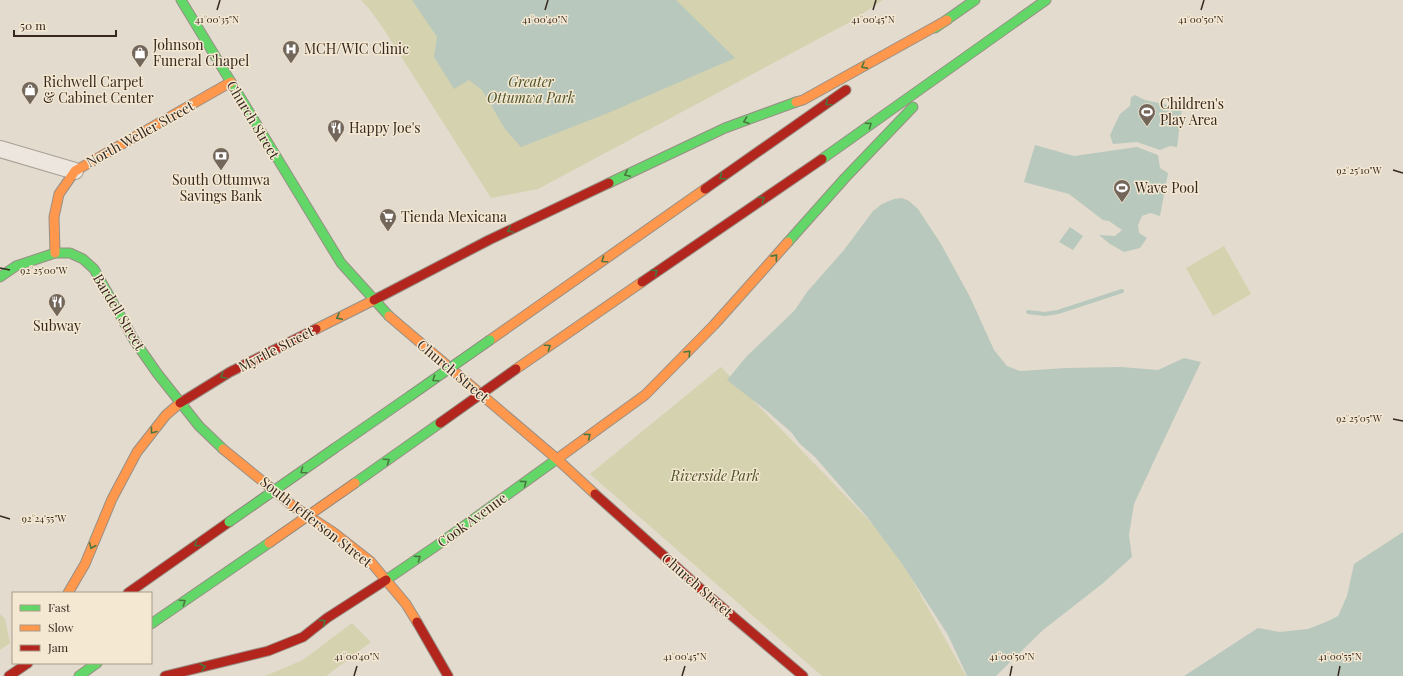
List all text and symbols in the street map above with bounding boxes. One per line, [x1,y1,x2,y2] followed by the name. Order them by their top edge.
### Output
[14,12,116,38] scale bar
[195,12,239,26] text: 41°00'35"N
[522,12,568,26] text: 41°00'40"N
[851,12,895,26] text: 41°00'45"N
[1178,12,1224,26] text: 41°00'50"N
[20,17,46,33] text: 50 m
[152,35,249,70] place label: Johnson Funeral Chapel
[281,39,301,64] hospital icon: MCH/WIC Clinic
[304,39,409,58] place label: MCH/WIC Clinic
[130,43,150,68] shop icon: Johnson Funeral Chapel
[861,62,868,69] one-way arrow
[43,72,155,107] place label: Richwell Carpet & Cabinet Center
[487,72,575,107] park label: Greater Ottumwa Park
[223,77,285,163] street label: Church Street
[20,80,40,105] shop icon: Richwell Carpet & Cabinet Center
[1160,94,1224,129] place label: Children's Play Area
[82,96,198,171] street label: North Weller Street
[826,98,833,105] one-way arrow
[1137,102,1157,127] sports icon: Children's Play Area
[743,116,750,124] one-way arrow
[326,118,346,143] restaurant icon: Happy Joe's
[349,118,421,137] place label: Happy Joe's
[865,122,872,130] one-way arrow
[211,146,231,171] bank icon: South Ottumwa Savings Bank
[1336,163,1383,177] text: 92°25'10"W
[624,169,632,177] one-way arrow
[172,170,270,205] place label: South Ottumwa Savings Bank
[719,172,726,180] one-way arrow
[1112,178,1132,203] sports icon: Wave Pool
[1134,178,1198,197] place label: Wave Pool
[758,196,765,204] one-way arrow
[378,207,398,232] supermarket icon: Tienda Mexicana
[401,207,507,226] place label: Tienda Mexicana
[507,225,515,233] one-way arrow
[771,254,778,262] one-way arrow
[601,255,608,263] one-way arrow
[20,263,69,277] text: 92°25'00"W
[89,270,150,354] street label: Bardell Street
[650,270,657,277] one-way arrow
[47,292,67,317] restaurant icon: Subway
[336,312,344,320] one-way arrow
[33,316,81,335] place label: Subway
[235,321,318,376] street label: Myrtle Street
[413,335,494,407] street label: Church Street
[544,345,551,352] one-way arrow
[683,350,690,358] one-way arrow
[220,371,227,379] one-way arrow
[432,374,439,381] one-way arrow
[1336,411,1383,425] text: 92°25'05"W
[151,427,158,434] one-way arrow
[584,434,591,441] one-way arrow
[383,458,390,466] one-way arrow
[300,466,307,473] one-way arrow
[670,466,759,485] park label: Riverside Park
[256,472,377,572] street label: South Jefferson Street
[520,480,527,488] one-way arrow
[433,488,510,551] street label: Cook Avenue
[22,511,67,525] text: 92°24'55"W
[195,539,202,546] one-way arrow
[89,542,97,549] one-way arrow
[658,549,738,621] street label: Church Street
[414,555,421,563] one-way arrow
[12,592,152,664] legend
[48,599,71,615] text: Fast
[179,599,186,607] one-way arrow
[48,619,74,635] text: Slow
[319,619,326,627] one-way arrow
[47,639,69,655] text: Jam
[334,649,380,663] text: 41°00'40"N
[663,649,707,663] text: 41°00'45"N
[989,649,1035,663] text: 41°00'50"N
[1318,649,1362,663] text: 41°00'55"N
[200,663,206,671] one-way arrow

